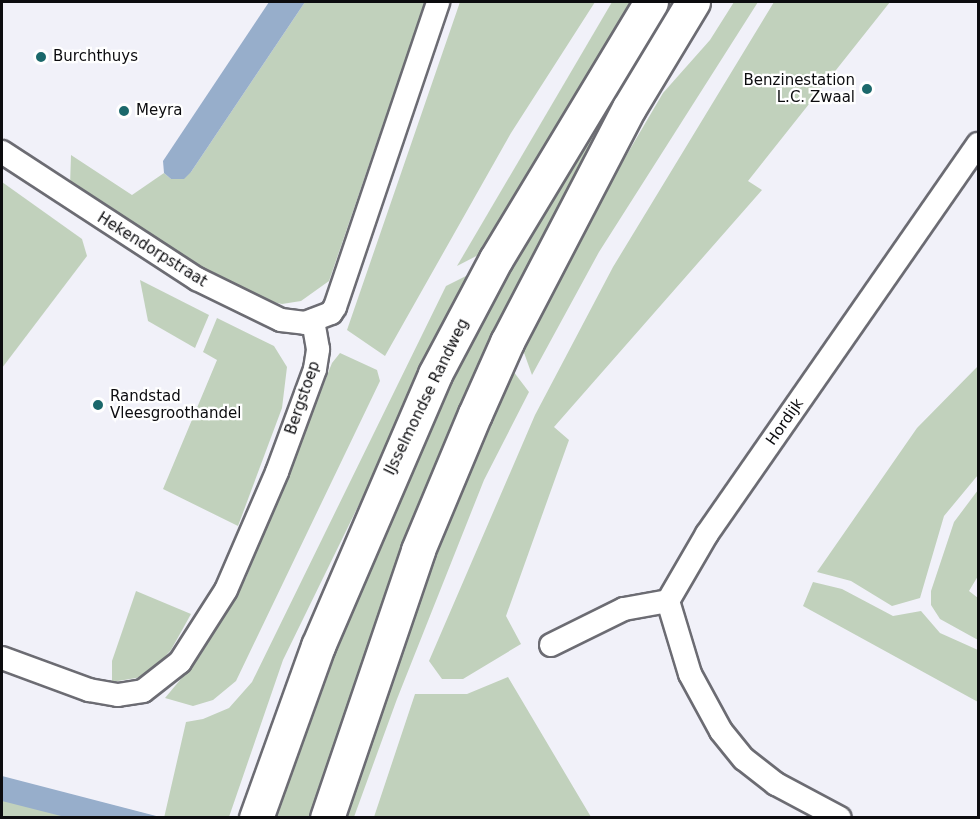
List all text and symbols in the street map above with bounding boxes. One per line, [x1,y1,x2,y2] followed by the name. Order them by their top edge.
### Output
[53,48,138,66] place label: Burchthuys
[34,50,48,64] marker: Burchthuys
[744,71,855,106] place label: Benzinestation L.C. Zwaal
[860,82,874,96] marker: Benzinestation L.C. Zwaal
[136,102,182,120] place label: Meyra
[117,104,131,118] marker: Meyra
[94,209,210,291] street label: Hekendorpstraat
[381,316,473,478] street label: IJsselmondse Randweg
[282,359,324,437] street label: Bergstoep
[110,387,241,422] place label: Randstad Vleesgroothandel
[762,395,808,449] street label: Hordijk
[91,398,105,412] marker: Randstad Vleesgroothandel

